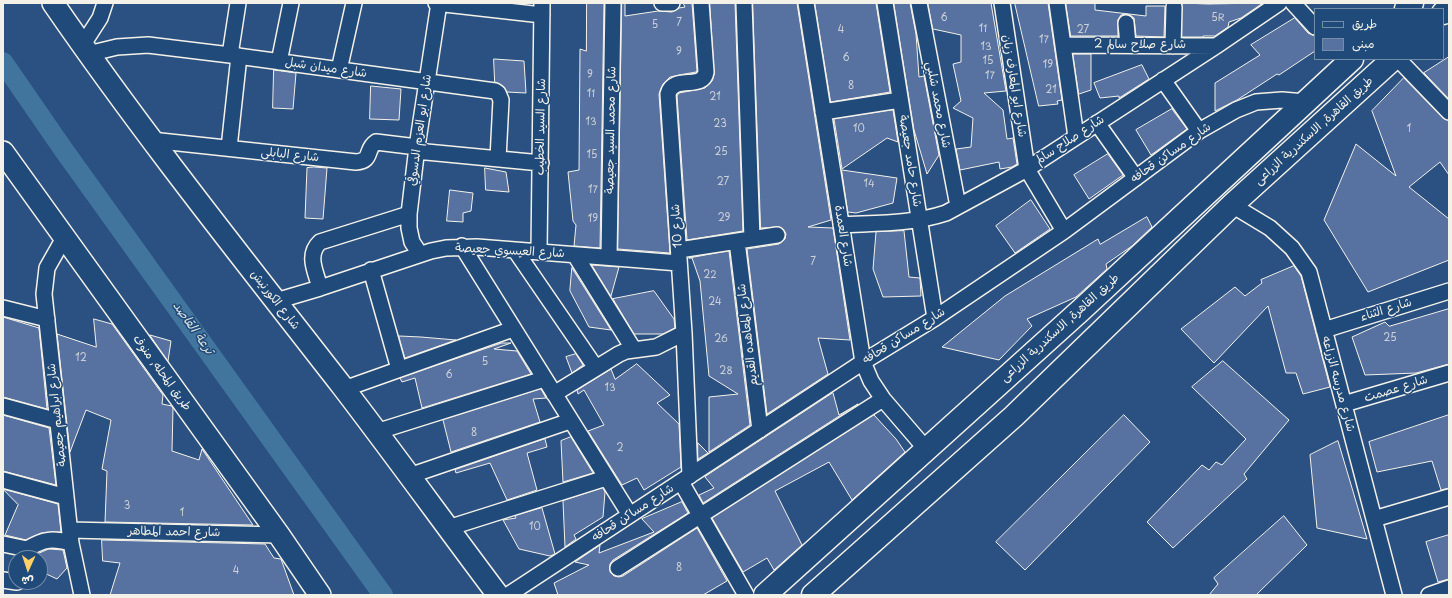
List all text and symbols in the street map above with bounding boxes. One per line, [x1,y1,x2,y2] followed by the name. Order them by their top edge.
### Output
[1314,8,1444,60] legend
[940,12,948,24] house number: 6
[1211,12,1225,24] house number: 5R
[1352,14,1377,32] text: طريق
[676,17,682,29] house number: 7
[652,19,658,31] house number: 5
[979,23,987,35] house number: 11
[838,24,844,36] house number: 4
[1077,24,1089,36] house number: 27
[999,34,1029,138] street label: شارع ابو المعارف زيان
[1039,34,1049,46] house number: 17
[1352,34,1375,52] text: مبنى
[1094,38,1186,52] street label: شارع صلاح سالم 2
[980,41,992,53] house number: 13
[676,46,682,58] house number: 9
[842,52,850,64] house number: 6
[284,55,368,81] street label: شارع ميدان شبل
[983,55,993,67] house number: 15
[1043,59,1053,71] house number: 19
[923,61,953,149] street label: شارع محمد شلبي
[603,66,619,194] street label: شارع محمد السيد جعيصة
[587,69,593,81] house number: 9
[985,70,995,82] house number: 17
[405,73,435,187] street label: شارع ابو العزم الدسوقي
[1252,74,1376,188] street label: طريق القاهرة, الاسكندرية الزراعى
[533,78,549,176] street label: شارع السيد الخطيب
[848,80,854,92] house number: 8
[1045,84,1057,96] house number: 21
[587,88,595,100] house number: 11
[709,91,721,103] house number: 21
[1033,112,1107,168] street label: شارع صلاح سالم
[896,114,924,208] street label: شارع حامد جعيصة
[585,116,597,128] house number: 13
[713,118,727,130] house number: 23
[1128,120,1214,186] street label: شارع مساكن قحافه
[853,123,865,135] house number: 10
[1407,123,1411,135] house number: 1
[260,145,320,165] street label: شارع البابلى
[714,146,728,158] house number: 25
[587,149,597,161] house number: 15
[717,176,729,188] house number: 27
[863,178,875,190] house number: 14
[588,184,598,196] house number: 17
[668,204,686,248] street label: شارع 10
[831,204,855,268] street label: شارع العمدة
[718,212,730,224] house number: 29
[588,213,598,225] house number: 19
[455,241,565,261] street label: شارع العيسوي جعيصة
[810,256,816,268] house number: 7
[247,267,303,333] street label: شارع الكورنيش
[703,269,717,281] house number: 22
[998,271,1122,385] street label: طريق القاهرة, الاسكندرية الزراعى
[735,283,761,387] street label: شارع المعاهده القديم
[1359,295,1413,325] street label: شارع الثناء
[708,296,722,308] house number: 24
[169,298,217,358] water label: ترعة القاصد
[860,305,948,367] street label: شارع مساكن قحافه
[130,332,194,414] street label: طريق المحله, منوف
[1383,332,1397,344] house number: 25
[714,333,728,345] house number: 26
[1318,335,1358,433] street label: شارع مدرسه الزراعه
[75,352,87,364] house number: 12
[482,356,488,368] house number: 5
[44,363,70,467] street label: شارع ابراهيم جعيصة
[719,365,733,377] house number: 28
[445,369,453,381] house number: 6
[1362,373,1430,405] street label: شارع عصمت
[604,382,616,394] house number: 13
[471,427,477,439] house number: 8
[616,442,624,454] house number: 2
[589,481,677,545] street label: شارع مساكن قحافه
[124,500,130,512] house number: 3
[180,507,184,519] house number: 1
[529,521,541,533] house number: 10
[128,524,220,540] street label: شارع احمد المطاهر
[8,550,48,590] north arrow
[676,562,682,574] house number: 8
[233,565,239,577] house number: 4
[21,573,34,590] text: ش

